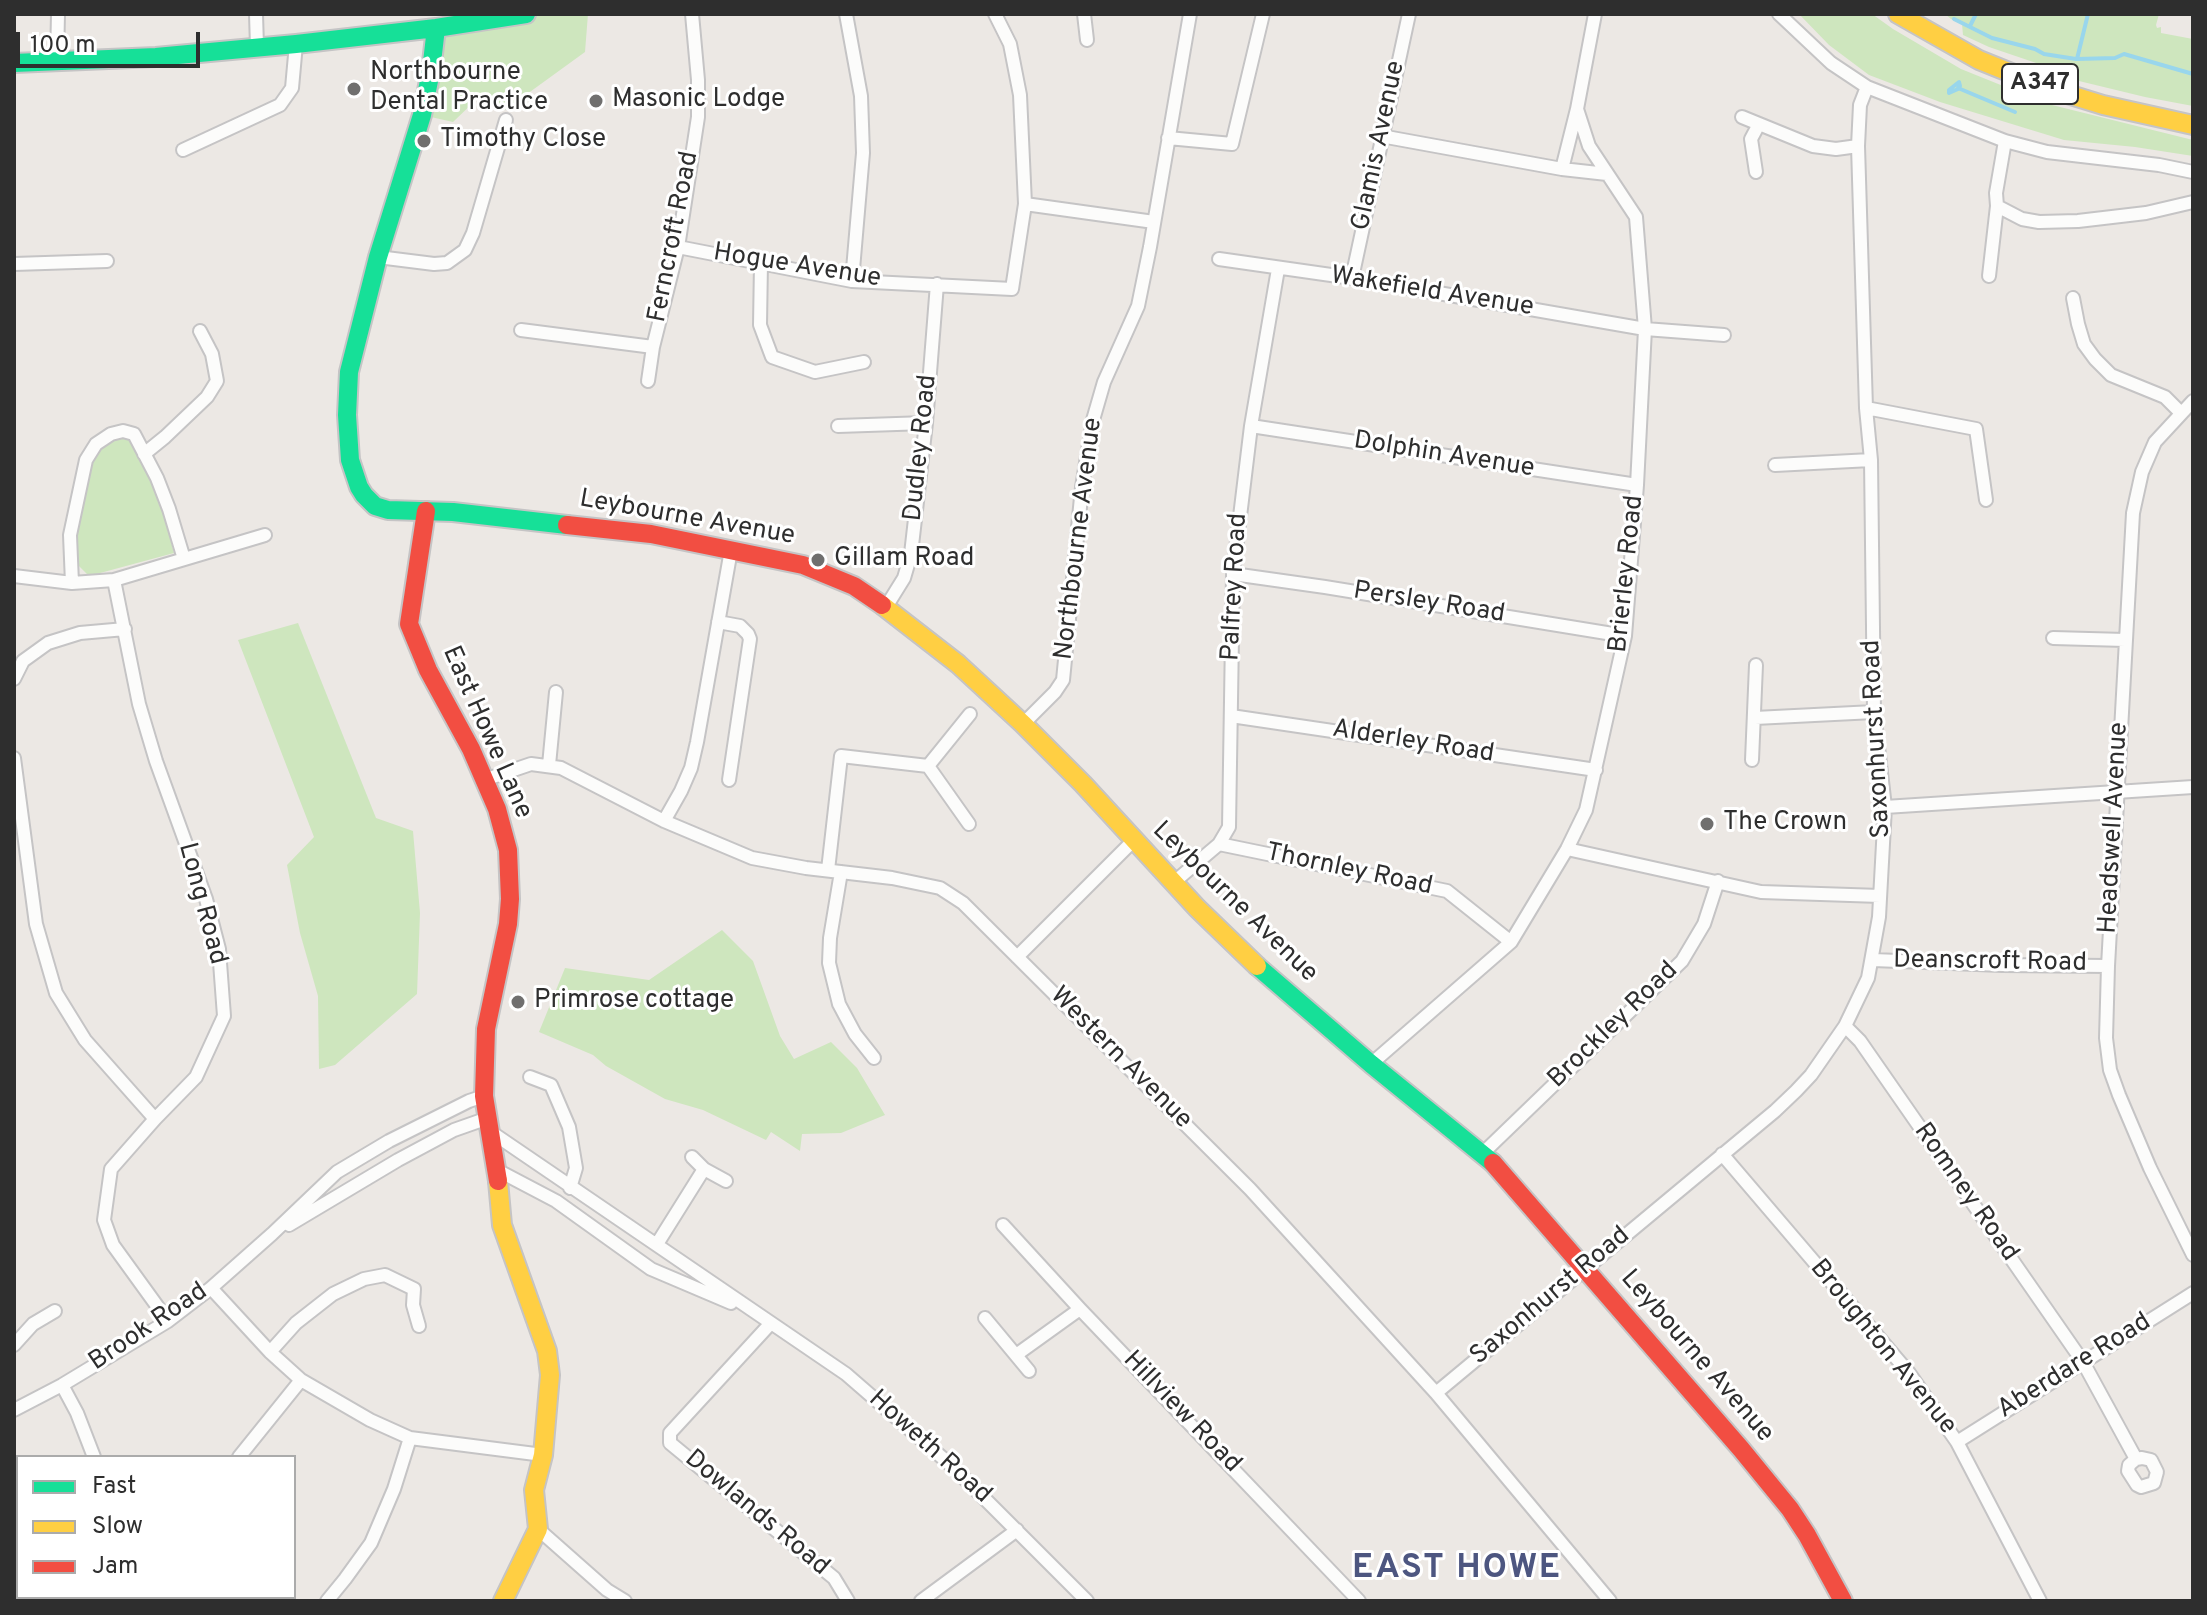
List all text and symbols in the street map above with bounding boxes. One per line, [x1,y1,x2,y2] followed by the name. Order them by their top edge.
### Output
[20,16,204,66] scale bar
[30,31,96,61] text: 100 m
[370,58,548,120] place label: Northbourne Dental Practice
[1347,58,1413,234] street label: Glamis Avenue
[2002,64,2078,104] road number: A347
[345,80,363,98] marker: Northbourne Dental Practice
[612,85,785,117] place label: Masonic Lodge
[587,92,605,110] marker: Masonic Lodge
[440,125,606,157] place label: Timothy Close
[415,132,433,150] marker: Timothy Close
[643,149,707,325] street label: Ferncroft Road
[711,238,883,296] street label: Hogue Avenue
[1328,262,1536,324] street label: Wakefield Avenue
[899,373,945,523] street label: Dudley Road
[1050,416,1110,662] street label: Northbourne Avenue
[1351,426,1537,486] street label: Dolphin Avenue
[577,485,797,553] street label: Leybourne Avenue
[1604,494,1652,654] street label: Brierley Road
[1217,512,1255,662] street label: Palfrey Road
[834,544,974,576] place label: Gillam Road
[809,551,827,569] marker: Gillam Road
[1351,577,1507,631] street label: Persley Road
[1857,639,1899,839] street label: Saxonhurst Road
[434,642,538,824] street label: East Howe Lane
[1330,715,1496,771] street label: Alderley Road
[2094,721,2136,935] street label: Headswell Avenue
[1723,808,1847,840] place label: The Crown
[1698,815,1716,833] marker: The Crown
[1145,816,1323,990] street label: Leybourne Avenue
[1263,838,1435,904] street label: Thornley Road
[170,840,232,968] street label: Long Road
[1893,946,2087,980] street label: Deanscroft Road
[1543,956,1685,1096] street label: Brockley Road
[1042,981,1198,1137] street label: Western Avenue
[534,986,734,1018] place label: Primrose cottage
[509,993,527,1011] marker: Primrose cottage
[1906,1118,2024,1268] street label: Romney Road
[1465,1221,1637,1373] street label: Saxonhurst Road
[1802,1254,1962,1442] street label: Broughton Avenue
[1613,1264,1779,1450] street label: Leybourne Avenue
[84,1277,214,1379] street label: Brook Road
[1993,1307,2157,1427] street label: Aberdare Road
[1115,1346,1247,1480] street label: Hillview Road
[861,1385,997,1511] street label: Howeth Road
[677,1444,835,1584] street label: Dowlands Road
[16,1455,296,1599] legend
[92,1472,136,1502] text: Fast
[92,1512,143,1542] text: Slow
[1352,1550,1562,1590] district label: EAST HOWE
[92,1552,138,1582] text: Jam

